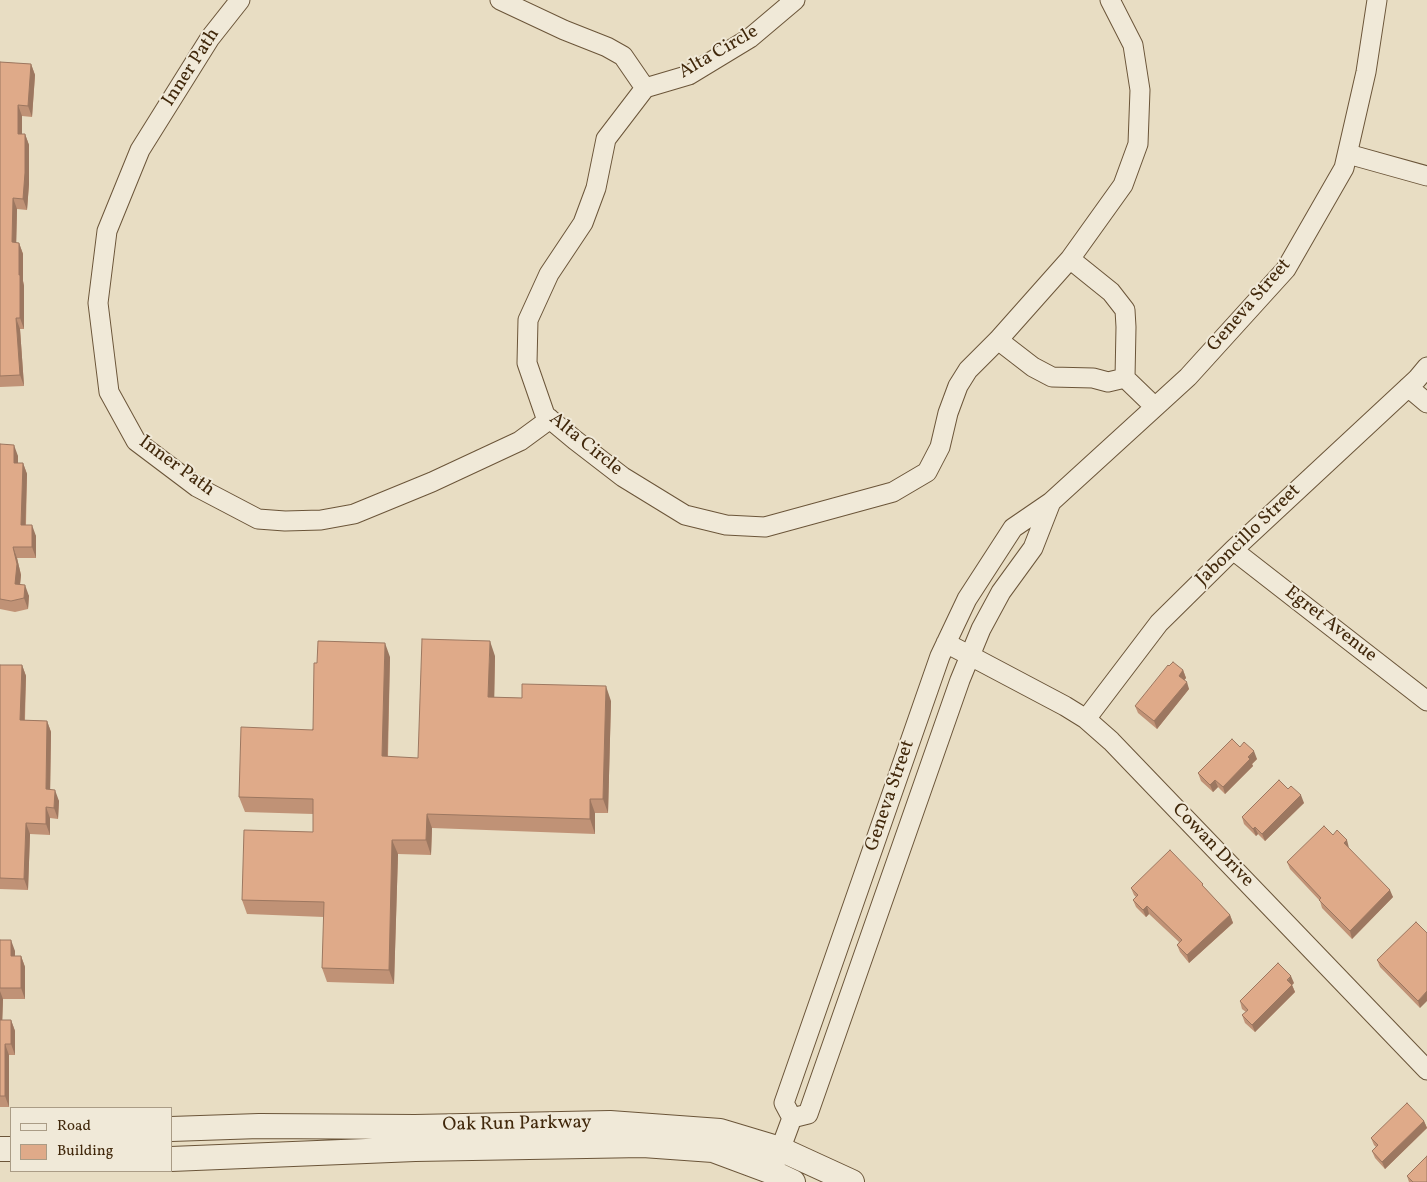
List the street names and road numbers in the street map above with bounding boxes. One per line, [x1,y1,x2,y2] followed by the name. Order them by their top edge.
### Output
[675,21,763,85] street label: Alta Circle
[158,25,226,111] street label: Inner Path
[1203,255,1297,357] street label: Geneva Street
[544,409,626,481] street label: Alta Circle
[134,432,218,502] street label: Inner Path
[1192,480,1306,592] street label: Jaboncillo Street
[1279,582,1381,668] street label: Egret Avenue
[861,737,921,855] street label: Geneva Street
[1166,799,1258,893] street label: Cowan Drive
[442,1112,592,1138] street label: Oak Run Parkway

